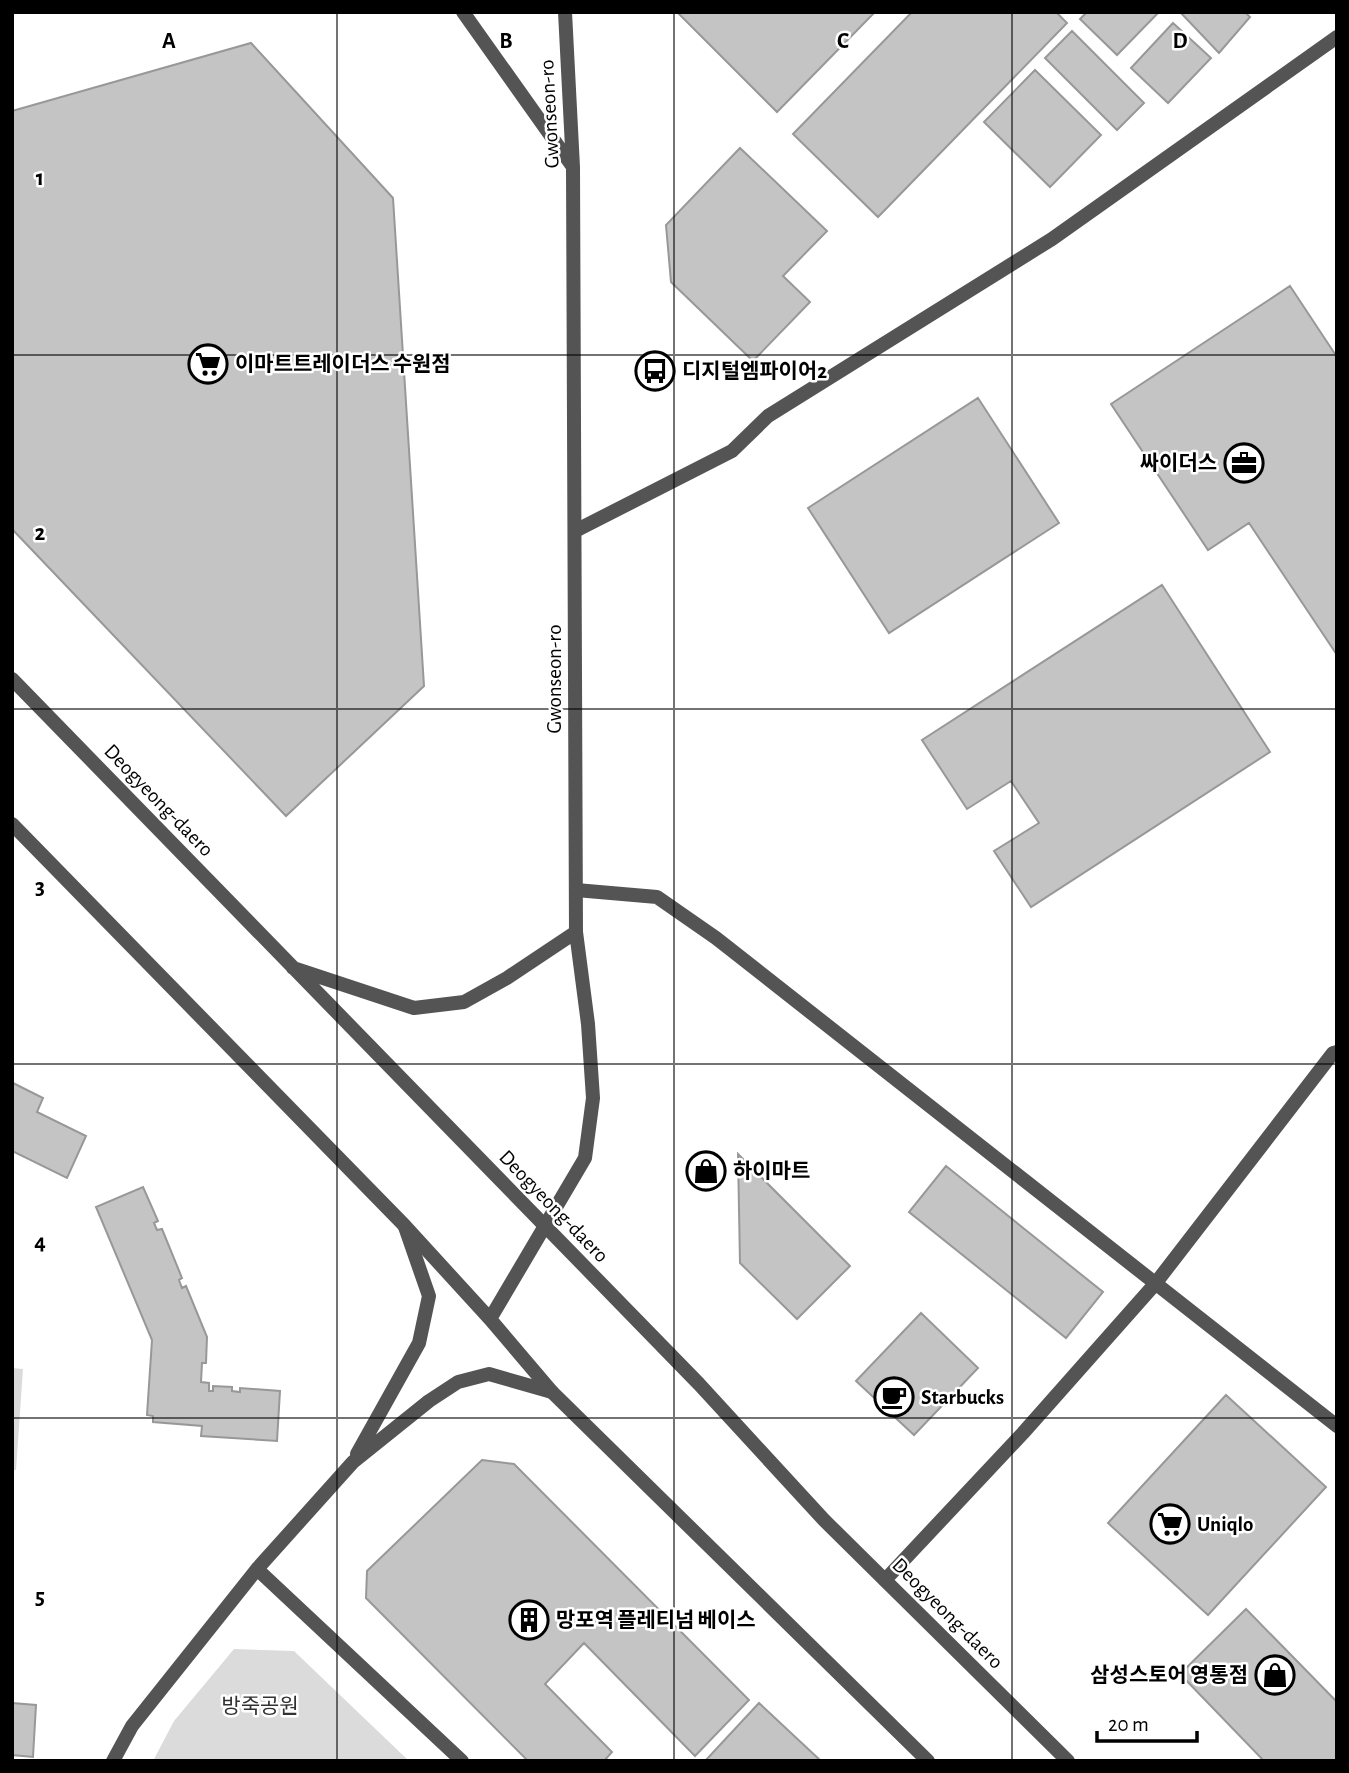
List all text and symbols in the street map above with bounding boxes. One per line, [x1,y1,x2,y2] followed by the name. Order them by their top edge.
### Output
[162,30,176,53] text: A
[499,30,513,53] text: B
[837,30,849,53] text: C
[1172,30,1188,53] text: D
[536,59,563,169] street label: Gwonseon-ro
[36,167,44,190] text: 1
[187,343,229,385] supermarket icon: 이마트트레이더스 수원점
[634,350,676,392] bus stop icon: 디지털엠파이어2
[235,353,451,375] place label: 이마트트레이더스 수원점
[682,360,827,382] place label: 디지털엠파이어2
[1223,442,1265,484] office icon: 싸이더스
[1140,452,1217,474] place label: 싸이더스
[35,522,46,545] text: 2
[544,625,565,733] street label: Gwonseon-ro
[100,740,217,861] street label: Deogyeong-daero
[35,876,45,899] text: 3
[495,1146,612,1267] street label: Deogyeong-daero
[685,1150,727,1192] shop icon: 하이마트
[733,1160,810,1182] place label: 하이마트
[34,1231,46,1254] text: 4
[873,1376,915,1418] cafe icon: Starbucks
[921,1387,1004,1408] place label: Starbucks
[1149,1503,1191,1545] supermarket icon: Uniqlo
[1197,1514,1253,1535] place label: Uniqlo
[888,1554,1007,1673] street label: Deogyeong-daero
[35,1586,45,1609] text: 5
[508,1599,550,1641] building icon: 망포역 플레티넘 베이스
[556,1609,756,1631] place label: 망포역 플레티넘 베이스
[1254,1654,1296,1696] shop icon: 삼성스토어 영통점
[1090,1664,1248,1686] place label: 삼성스토어 영통점
[221,1695,299,1717] park label: 방죽공원
[1097,1700,1197,1744] scale bar
[1108,1714,1149,1735] text: 20 m

